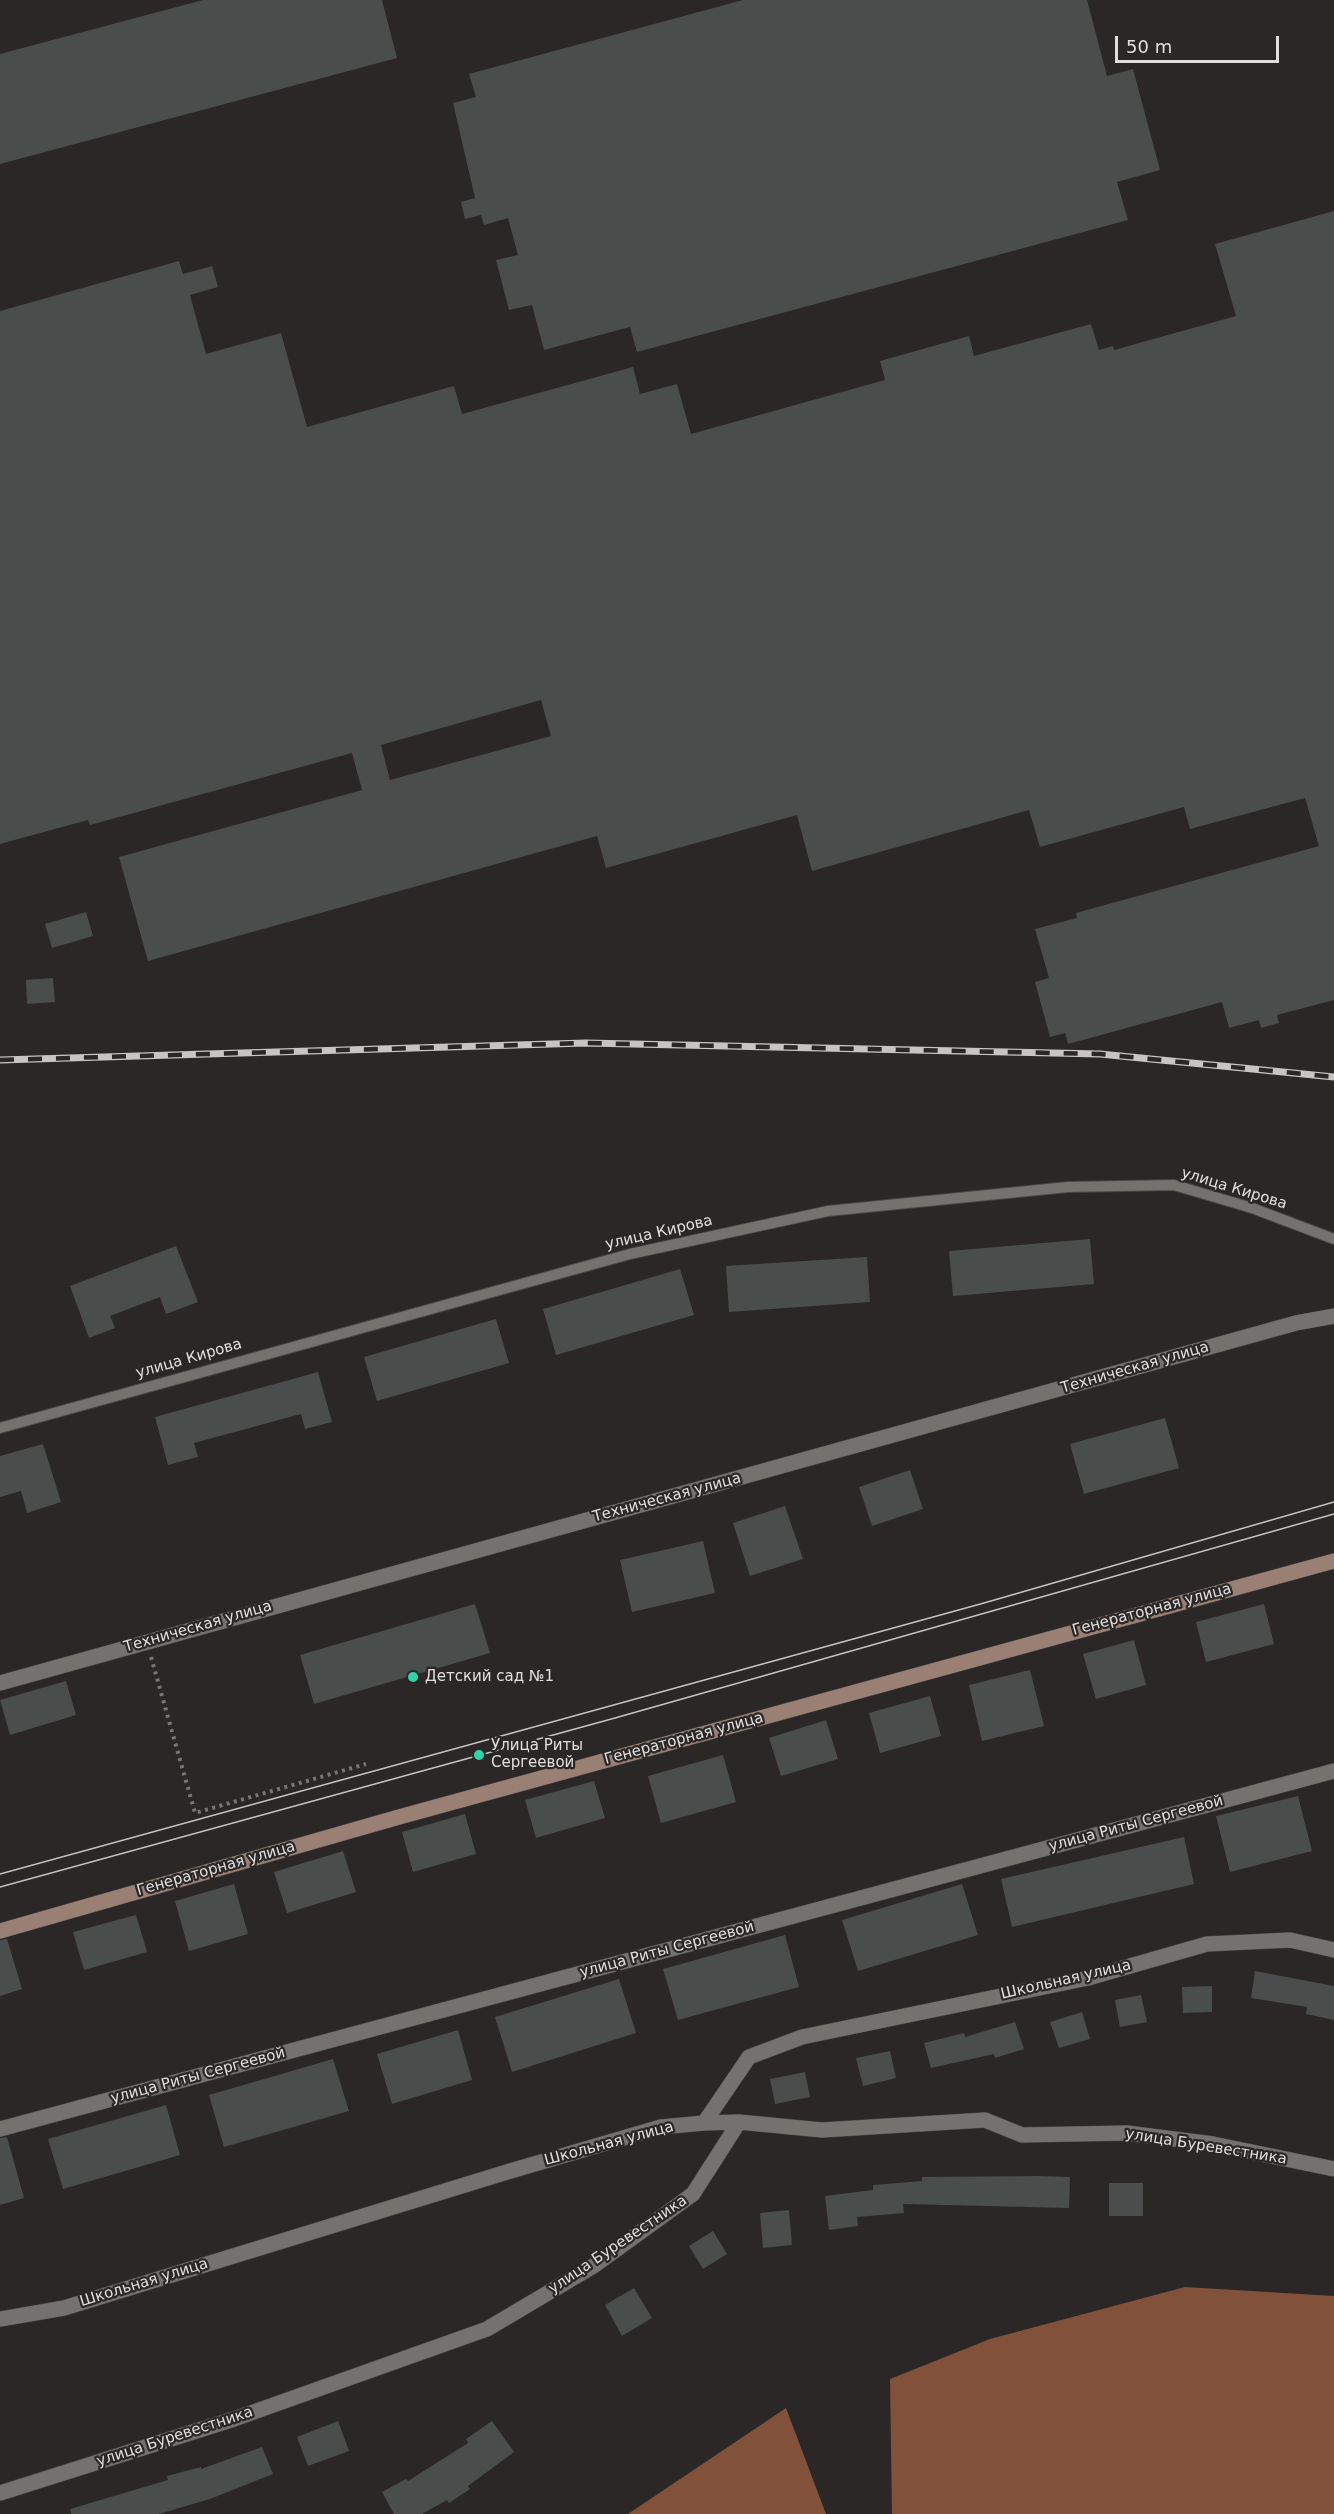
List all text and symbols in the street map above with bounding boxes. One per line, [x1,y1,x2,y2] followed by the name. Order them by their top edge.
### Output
[1118,24,1282,62] scale bar
[1126,36,1172,57] text: 50 m
[1179,1164,1289,1214] street label: улица Кирова
[604,1212,714,1254] street label: улица Кирова
[134,1335,244,1383] street label: улица Кирова
[1059,1338,1211,1398] street label: Техническая улица
[591,1470,743,1526] street label: Техническая улица
[1070,1580,1234,1640] street label: Генераторная улица
[122,1597,274,1657] street label: Техническая улица
[425,1668,554,1686] place label: Детский сад №1
[406,1670,420,1684] marker: Детский сад №1
[602,1709,766,1769] street label: Генераторная улица
[491,1737,583,1772] place label: Улица Риты Сергеевой
[472,1748,486,1762] marker: Улица Риты Сергеевой
[1047,1792,1225,1856] street label: улица Риты Сергеевой
[135,1838,297,1900] street label: Генераторная улица
[578,1918,756,1982] street label: улица Риты Сергеевой
[999,1956,1133,2004] street label: Школьная улица
[109,2044,287,2108] street label: улица Риты Сергеевой
[542,2118,676,2170] street label: Школьная улица
[1124,2125,1288,2169] street label: улица Буревестника
[545,2192,691,2298] street label: улица Буревестника
[78,2255,210,2311] street label: Школьная улица
[95,2403,255,2471] street label: улица Буревестника

